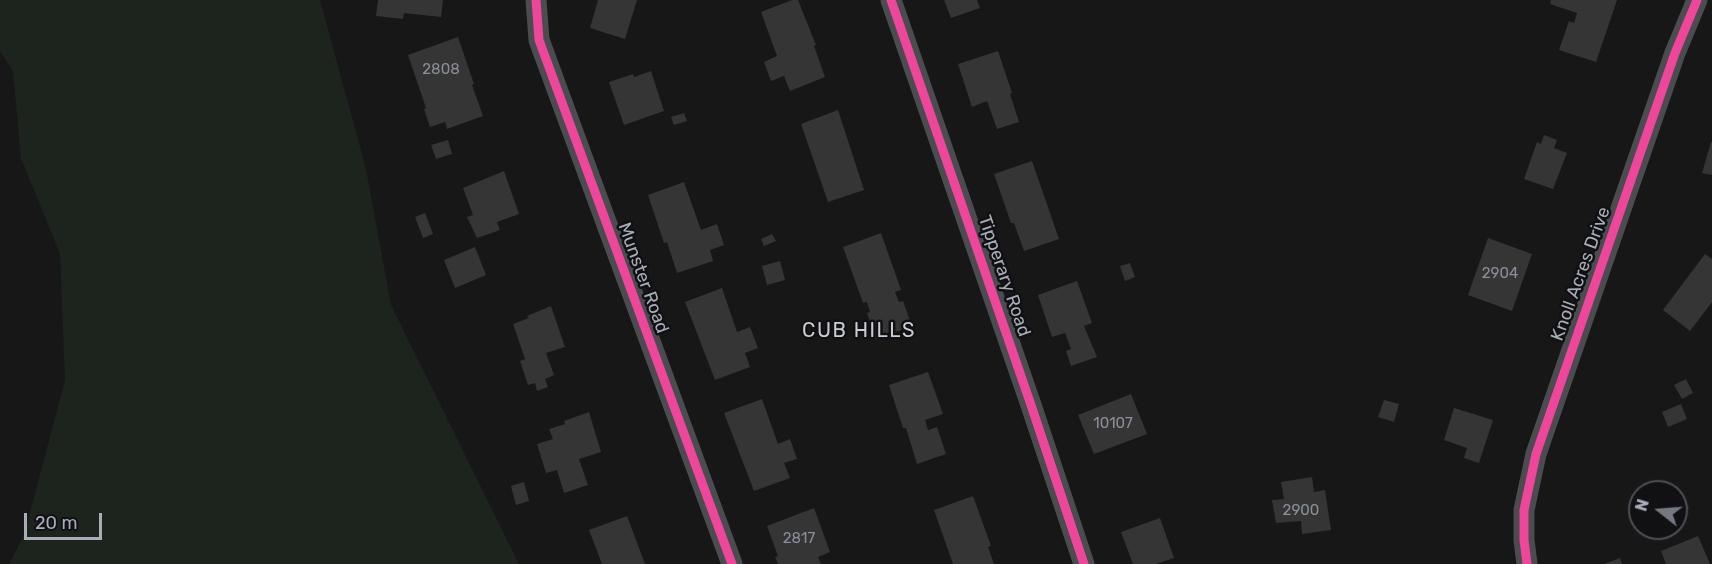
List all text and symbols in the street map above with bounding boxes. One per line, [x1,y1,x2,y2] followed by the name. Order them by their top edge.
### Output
[422,61,460,79] house number: 2808
[1547,204,1615,344] street label: Knoll Acres Drive
[973,213,1035,339] street label: Tipperary Road
[613,220,673,336] street label: Munster Road
[1482,265,1518,283] house number: 2904
[802,319,916,343] district label: CUB HILLS
[1093,415,1133,433] house number: 10107
[1628,480,1688,540] north arrow
[1631,497,1653,513] text: N
[27,501,105,539] scale bar
[1283,502,1319,520] house number: 2900
[35,512,77,534] text: 20 m
[783,530,815,548] house number: 2817

